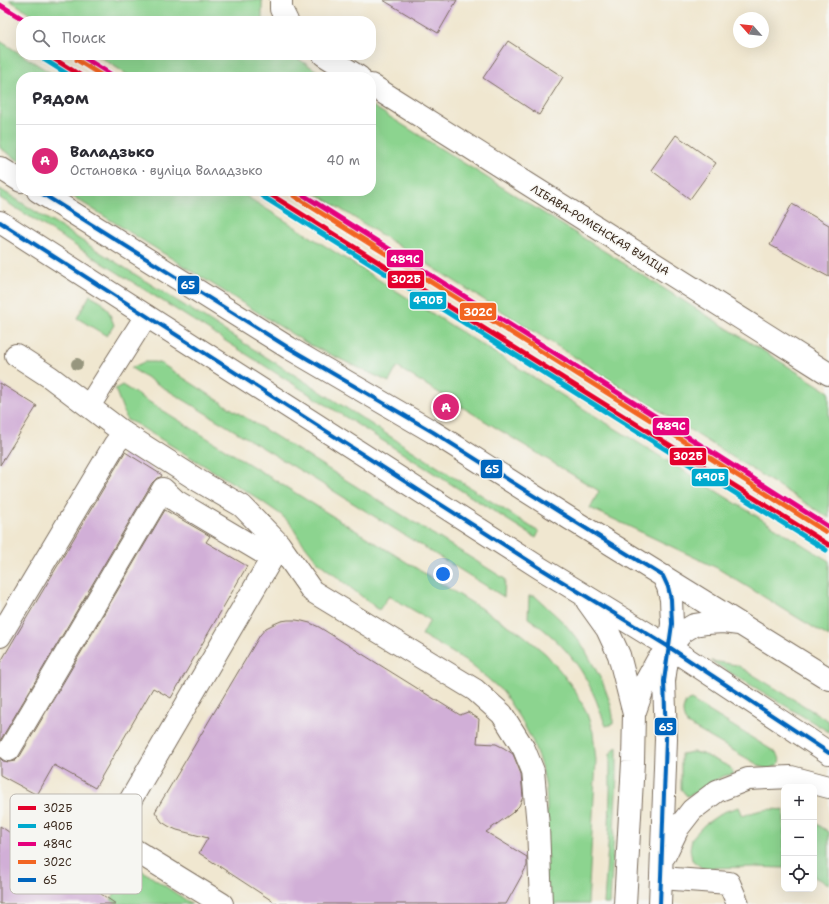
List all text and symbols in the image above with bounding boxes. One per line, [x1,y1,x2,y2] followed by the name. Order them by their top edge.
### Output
[733,12,769,48] north arrow
[16,16,376,60] search box
[30,27,52,49] icon: search
[62,28,106,48] text: Поиск
[32,87,89,109] text: Рядом
[70,142,155,162] text: Валадзько
[40,152,50,169] text: A
[326,152,360,169] text: 40 m
[70,162,263,179] text: Остановка · вуліца Валадзько
[528,181,672,279] street label: ЛІБАВА-РОМЕНСКАЯ ВУЛІЦА
[386,249,424,268] line badge: 489С
[390,252,420,267] text: 489С
[387,270,425,289] line badge: 302Б
[391,272,421,287] text: 302Б
[177,275,200,295] line badge: 65
[181,278,195,293] text: 65
[409,291,447,310] line badge: 490Б
[413,293,443,308] text: 490Б
[459,302,497,321] line badge: 302С
[463,305,493,320] text: 302С
[433,392,459,422] pin: A
[652,417,690,436] line badge: 489С
[656,419,686,434] text: 489С
[669,447,707,466] line badge: 302Б
[673,449,703,464] text: 302Б
[480,459,503,479] line badge: 65
[485,462,499,477] text: 65
[691,468,729,487] line badge: 490Б
[695,470,725,485] text: 490Б
[433,564,453,584] your location
[654,717,677,736] line badge: 65
[659,720,673,735] text: 65
[781,784,817,892] map controls
[781,784,817,820] button: +
[10,794,142,894] legend
[43,801,73,816] text: 302Б
[43,819,73,834] text: 490Б
[781,820,817,856] button: −
[43,837,72,852] text: 489С
[43,855,72,870] text: 302С
[781,856,817,892] button: locate
[43,873,57,888] text: 65

